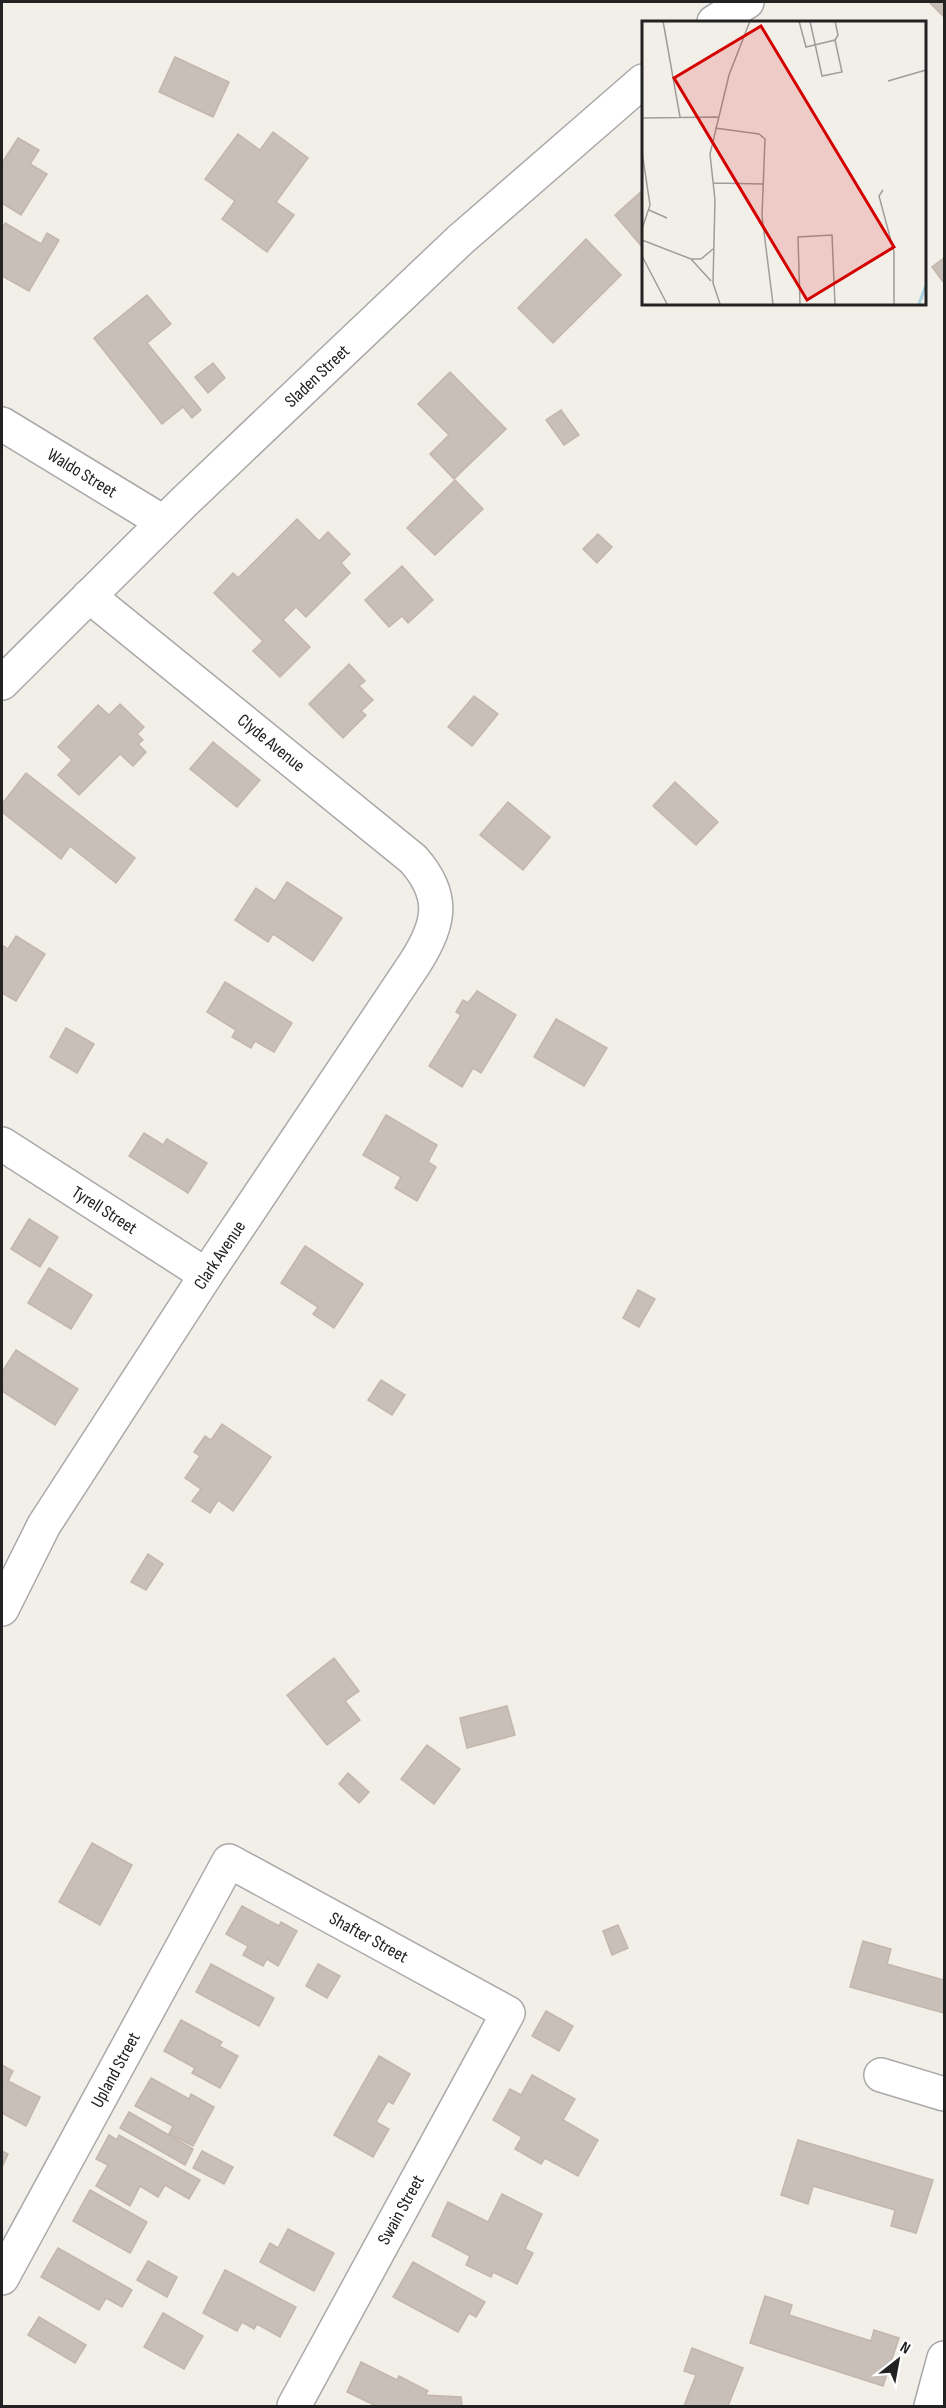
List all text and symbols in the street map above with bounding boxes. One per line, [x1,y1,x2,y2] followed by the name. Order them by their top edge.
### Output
[642,21,925,304] inset map
[280,340,354,411] street label: Sladen Street
[44,444,121,502] street label: Waldo Street
[233,710,309,776] street label: Clyde Avenue
[68,1181,142,1239] street label: Tyrell Street
[189,1217,250,1293] street label: Clark Avenue
[326,1907,412,1967] street label: Shafter Street
[86,2028,145,2111] street label: Upland Street
[373,2171,429,2249] street label: Swain Street
[868,2330,928,2390] north arrow
[896,2338,914,2359] text: N

